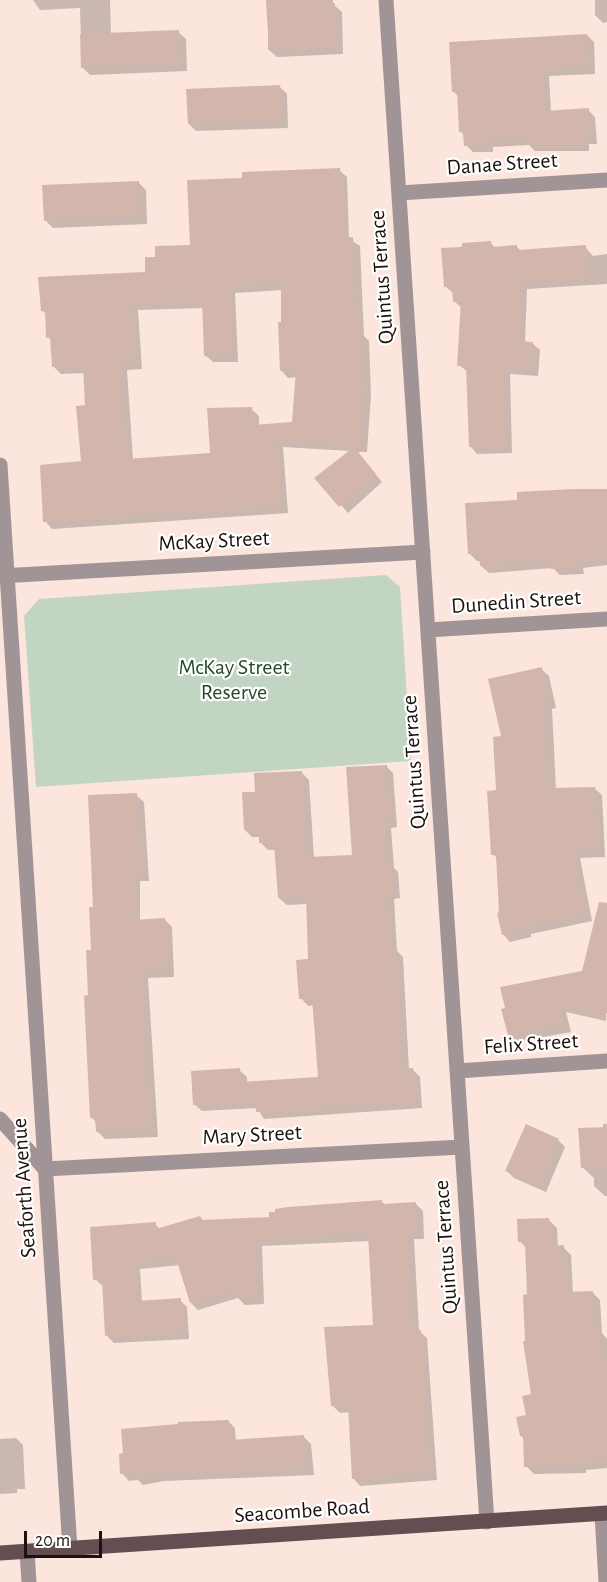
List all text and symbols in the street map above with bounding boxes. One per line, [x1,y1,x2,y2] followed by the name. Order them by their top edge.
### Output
[446,147,558,181] street label: Danae Street
[364,209,400,345] street label: Quintus Terrace
[158,525,270,557] street label: McKay Street
[450,584,582,620] street label: Dunedin Street
[178,654,290,706] park label: McKay Street Reserve
[396,694,432,830] street label: Quintus Terrace
[483,1028,579,1060] street label: Felix Street
[6,1117,42,1259] street label: Seaforth Avenue
[202,1119,302,1151] street label: Mary Street
[428,1179,464,1315] street label: Quintus Terrace
[233,1493,371,1529] street label: Seacombe Road
[27,1519,105,1557] scale bar
[35,1532,70,1550] text: 20 m

